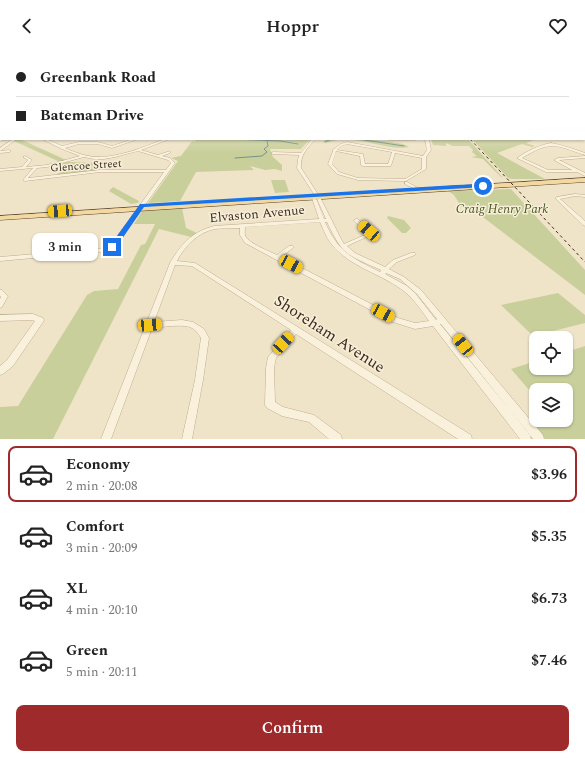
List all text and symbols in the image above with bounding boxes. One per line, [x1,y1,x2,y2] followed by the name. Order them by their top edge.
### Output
[266,13,319,40] text: Hoppr
[16,15,38,37] icon: back
[547,15,569,37] icon: heart
[40,66,156,89] text: Greenbank Road
[40,104,144,127] text: Bateman Drive
[50,155,122,176] street label: Glencoe Street
[474,177,492,195] route start
[456,199,548,219] park label: Craig Henry Park
[209,200,306,228] street label: Elvaston Avenue
[48,204,72,218] car
[356,219,382,243] car
[32,233,98,261] callout: 3 min
[48,237,82,257] text: 3 min
[103,238,121,256] route end
[278,253,304,275] car
[269,289,390,379] street label: Shoreham Avenue
[370,302,396,324] car
[138,318,162,332] car
[270,330,296,356] car
[529,331,573,427] map controls
[529,331,573,375] button: locate
[451,332,475,358] car
[529,383,573,427] button: layers
[66,453,130,476] text: Economy
[18,456,54,492] icon: car
[531,463,567,486] text: $3.96
[66,476,138,496] text: 2 min · 20:08
[66,515,124,538] text: Comfort
[18,518,54,554] icon: car
[531,525,567,548] text: $5.35
[66,538,138,558] text: 3 min · 20:09
[66,577,87,600] text: XL
[18,580,54,616] icon: car
[531,587,567,610] text: $6.73
[66,600,138,620] text: 4 min · 20:10
[66,639,108,662] text: Green
[18,642,54,678] icon: car
[531,649,567,672] text: $7.46
[66,662,138,682] text: 5 min · 20:11
[16,705,569,751] button: Confirm

